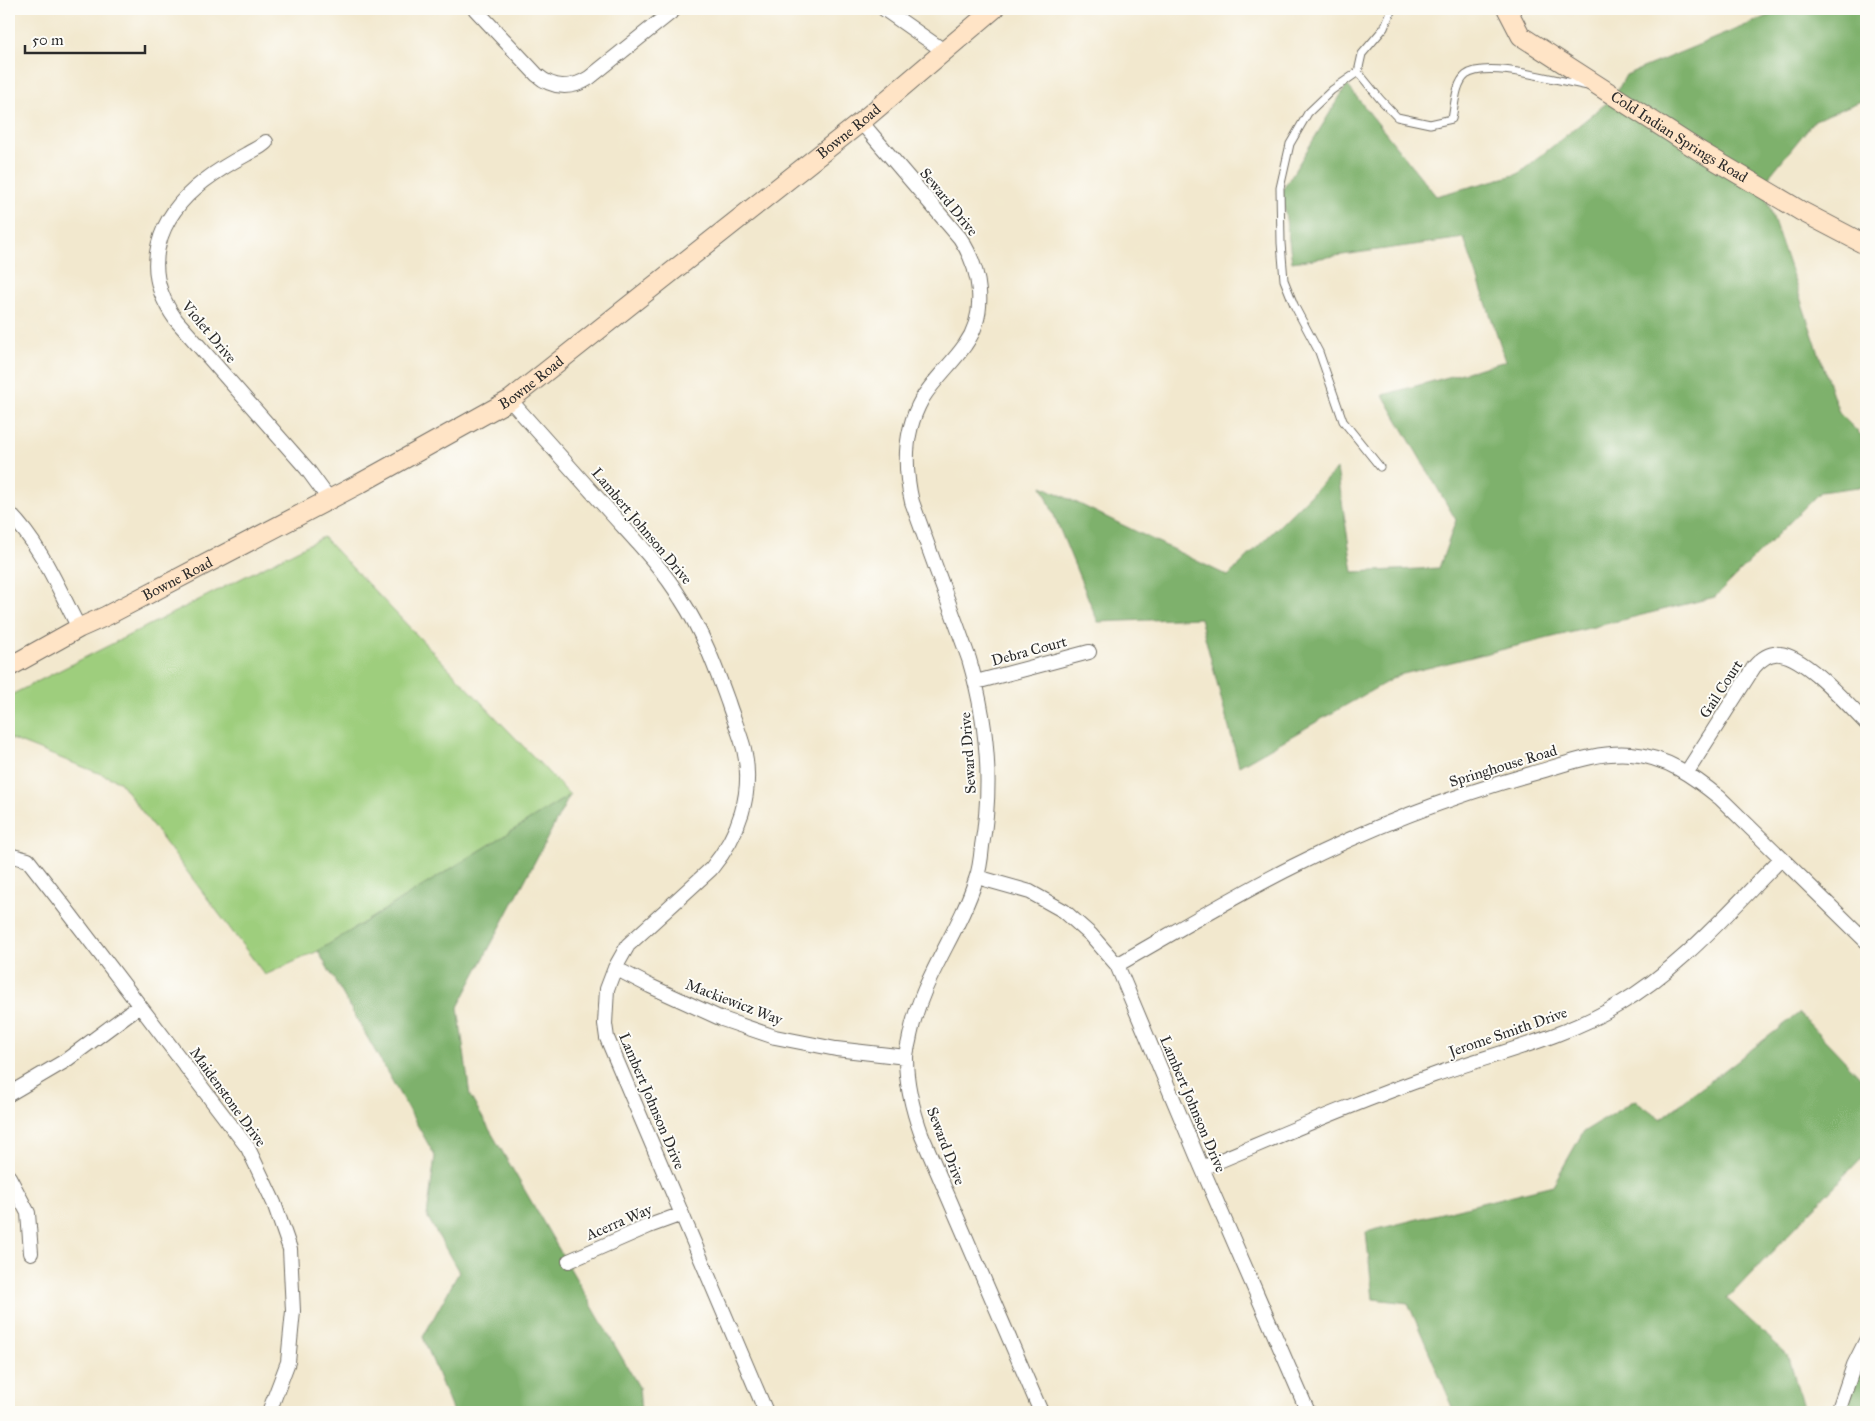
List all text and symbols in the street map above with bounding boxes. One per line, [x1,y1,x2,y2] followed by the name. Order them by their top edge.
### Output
[25,22,145,54] scale bar
[32,31,64,49] text: 50 m
[1607,87,1751,187] street label: Cold Indian Springs Road
[813,100,885,163] street label: Bowne Road
[916,164,982,240] street label: Seward Drive
[177,297,240,367] street label: Violet Drive
[496,352,567,413] street label: Bowne Road
[587,464,696,589] street label: Lambert Johnson Drive
[139,553,216,605] street label: Bowne Road
[989,632,1069,670] street label: Debra Court
[1696,656,1747,721] street label: Gail Court
[956,711,980,795] street label: Seward Drive
[1447,741,1560,791] street label: Springhouse Road
[683,975,786,1029] street label: Mackiewicz Way
[1445,1003,1570,1062] street label: Jerome Smith Drive
[614,1030,689,1172] street label: Lambert Johnson Drive
[1155,1033,1230,1175] street label: Lambert Johnson Drive
[186,1044,270,1150] street label: Maidenstone Drive
[923,1104,969,1188] street label: Seward Drive
[582,1200,656,1244] street label: Acerra Way

